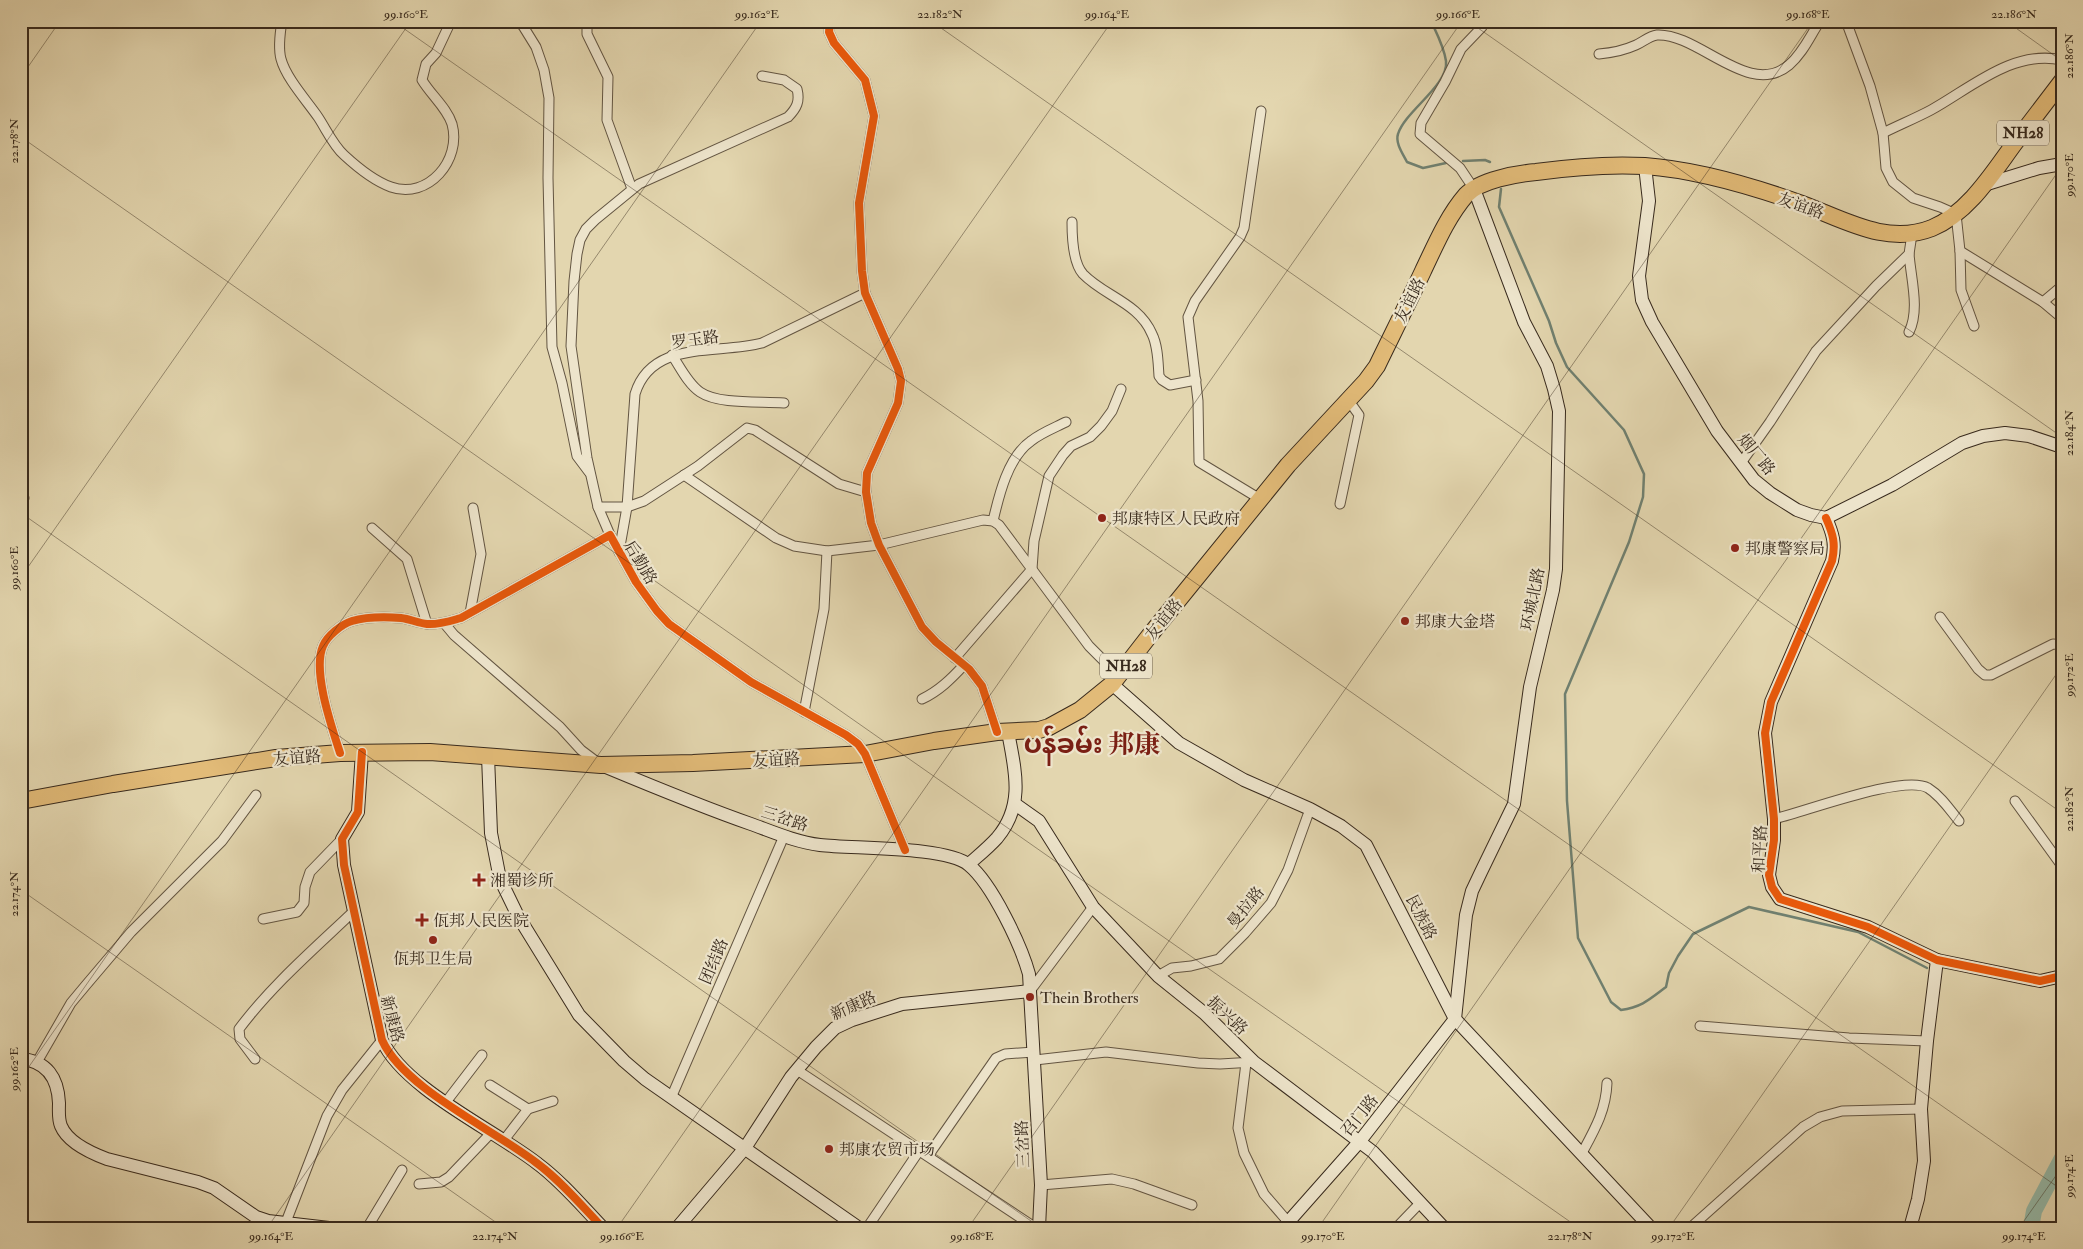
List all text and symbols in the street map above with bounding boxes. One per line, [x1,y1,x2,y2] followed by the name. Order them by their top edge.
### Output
[383,7,428,22] text: 99.160°E
[734,7,779,22] text: 99.162°E
[917,7,963,22] text: 22.182°N
[1084,7,1129,22] text: 99.164°E
[1435,7,1480,22] text: 99.166°E
[1785,7,1830,22] text: 99.168°E
[1991,7,2037,22] text: 22.186°N
[2062,33,2077,79] text: 22.186°N
[7,118,22,163] text: 22.178°N
[1997,120,2049,146] road number: NH28
[2062,153,2077,198] text: 99.170°E
[1775,188,1827,224] street label: 友谊路
[1390,274,1429,326] street label: 友谊路
[670,327,720,353] street label: 罗玉路
[2062,410,2077,456] text: 22.184°N
[1733,430,1779,479] street label: 烟厂路
[1112,509,1240,529] place label: 邦康特区人民政府
[1096,512,1108,524] marker: 邦康特区人民政府
[619,537,661,588] street label: 后勤路
[1745,539,1825,559] place label: 邦康警察局
[1729,542,1741,554] marker: 邦康警察局
[7,546,22,591] text: 99.160°E
[1517,566,1549,633] street label: 环城北路
[1141,595,1187,645] street label: 友谊路
[1415,612,1495,632] place label: 邦康大金塔
[1399,615,1411,627] marker: 邦康大金塔
[2062,653,2077,698] text: 99.172°E
[1100,654,1152,678] road number: NH28
[1024,725,1160,766] district label: ပန်ခမ်း 邦康
[272,746,322,770] street label: 友谊路
[752,749,801,771] street label: 友谊路
[2062,786,2077,832] text: 22.182°N
[759,802,811,836] street label: 三岔路
[1749,825,1771,874] street label: 和平路
[7,871,22,917] text: 22.174°N
[490,871,554,891] place label: 湘蜀诊所
[472,873,486,887] marker: 湘蜀诊所
[1223,883,1269,933] street label: 曼拉路
[1401,892,1441,943] street label: 民族路
[433,911,529,931] place label: 佤邦人民医院
[415,913,429,927] marker: 佤邦人民医院
[427,934,439,946] marker: 佤邦卫生局
[695,935,733,987] street label: 团结路
[393,949,473,969] place label: 佤邦卫生局
[827,987,879,1025] street label: 新康路
[1040,988,1139,1008] place label: Thein Brothers
[1024,991,1036,1003] marker: Thein Brothers
[1203,992,1252,1039] street label: 振兴路
[376,993,408,1045] street label: 新康路
[7,1047,22,1092] text: 99.162°E
[1337,1091,1383,1141] street label: 召门路
[1012,1119,1034,1168] street label: 三岔路
[839,1140,935,1160] place label: 邦康农贸市场
[823,1143,835,1155] marker: 邦康农贸市场
[2062,1154,2077,1199] text: 99.174°E
[248,1229,293,1244] text: 99.164°E
[472,1229,518,1244] text: 22.174°N
[599,1229,644,1244] text: 99.166°E
[949,1229,994,1244] text: 99.168°E
[1300,1229,1345,1244] text: 99.170°E
[1548,1229,1593,1244] text: 22.178°N
[1650,1229,1695,1244] text: 99.172°E
[2001,1229,2046,1244] text: 99.174°E

